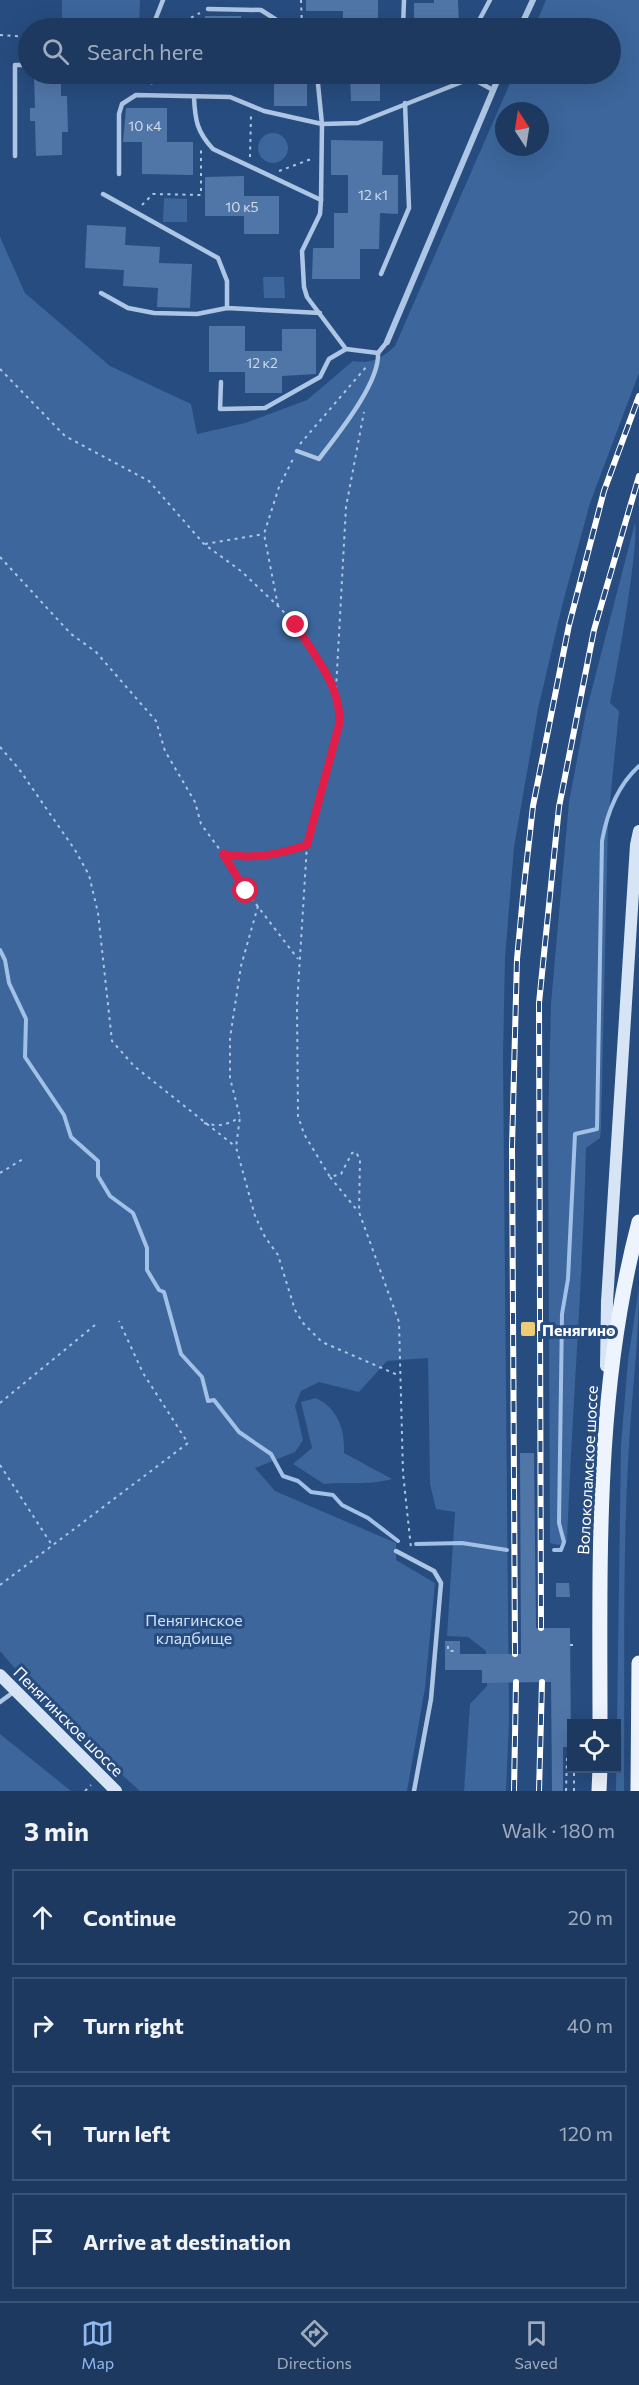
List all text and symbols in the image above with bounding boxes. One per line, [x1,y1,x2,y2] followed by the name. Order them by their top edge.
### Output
[18,18,621,84] search box
[39,35,72,68] icon: search
[87,38,203,65] text: Search here
[495,102,549,156] north arrow
[128,117,162,134] house number: 10 к4
[358,186,388,203] house number: 12 к1
[225,198,259,215] house number: 10 к5
[246,354,278,371] house number: 12 к2
[282,611,308,637] route end
[232,877,258,903] route start
[519,1320,537,1338] marker: Пенягино
[542,1320,616,1339] place label: Пенягино
[573,1385,601,1555] street label: Волоколамское шоссе
[145,1610,243,1647] park label: Пенягинское кладбище
[10,1662,128,1780] street label: Пенягинское шоссе
[567,1719,621,1773] map controls
[567,1719,621,1773] button: locate
[24,1815,89,1846] text: 3 min
[502,1818,615,1842] text: Walk · 180 m
[26,1901,59,1934] icon: ahead
[83,1904,176,1931] text: Continue
[568,1905,613,1929] text: 20 m
[26,2009,59,2042] icon: right
[83,2012,184,2039] text: Turn right
[567,2013,613,2037] text: 40 m
[26,2117,59,2150] icon: left
[83,2120,170,2147] text: Turn left
[559,2121,613,2145] text: 120 m
[26,2225,59,2258] icon: arrive
[83,2228,291,2255] text: Arrive at destination
[81,2317,114,2372] tab: Map
[277,2317,352,2372] tab: Directions
[514,2317,558,2372] tab: Saved

